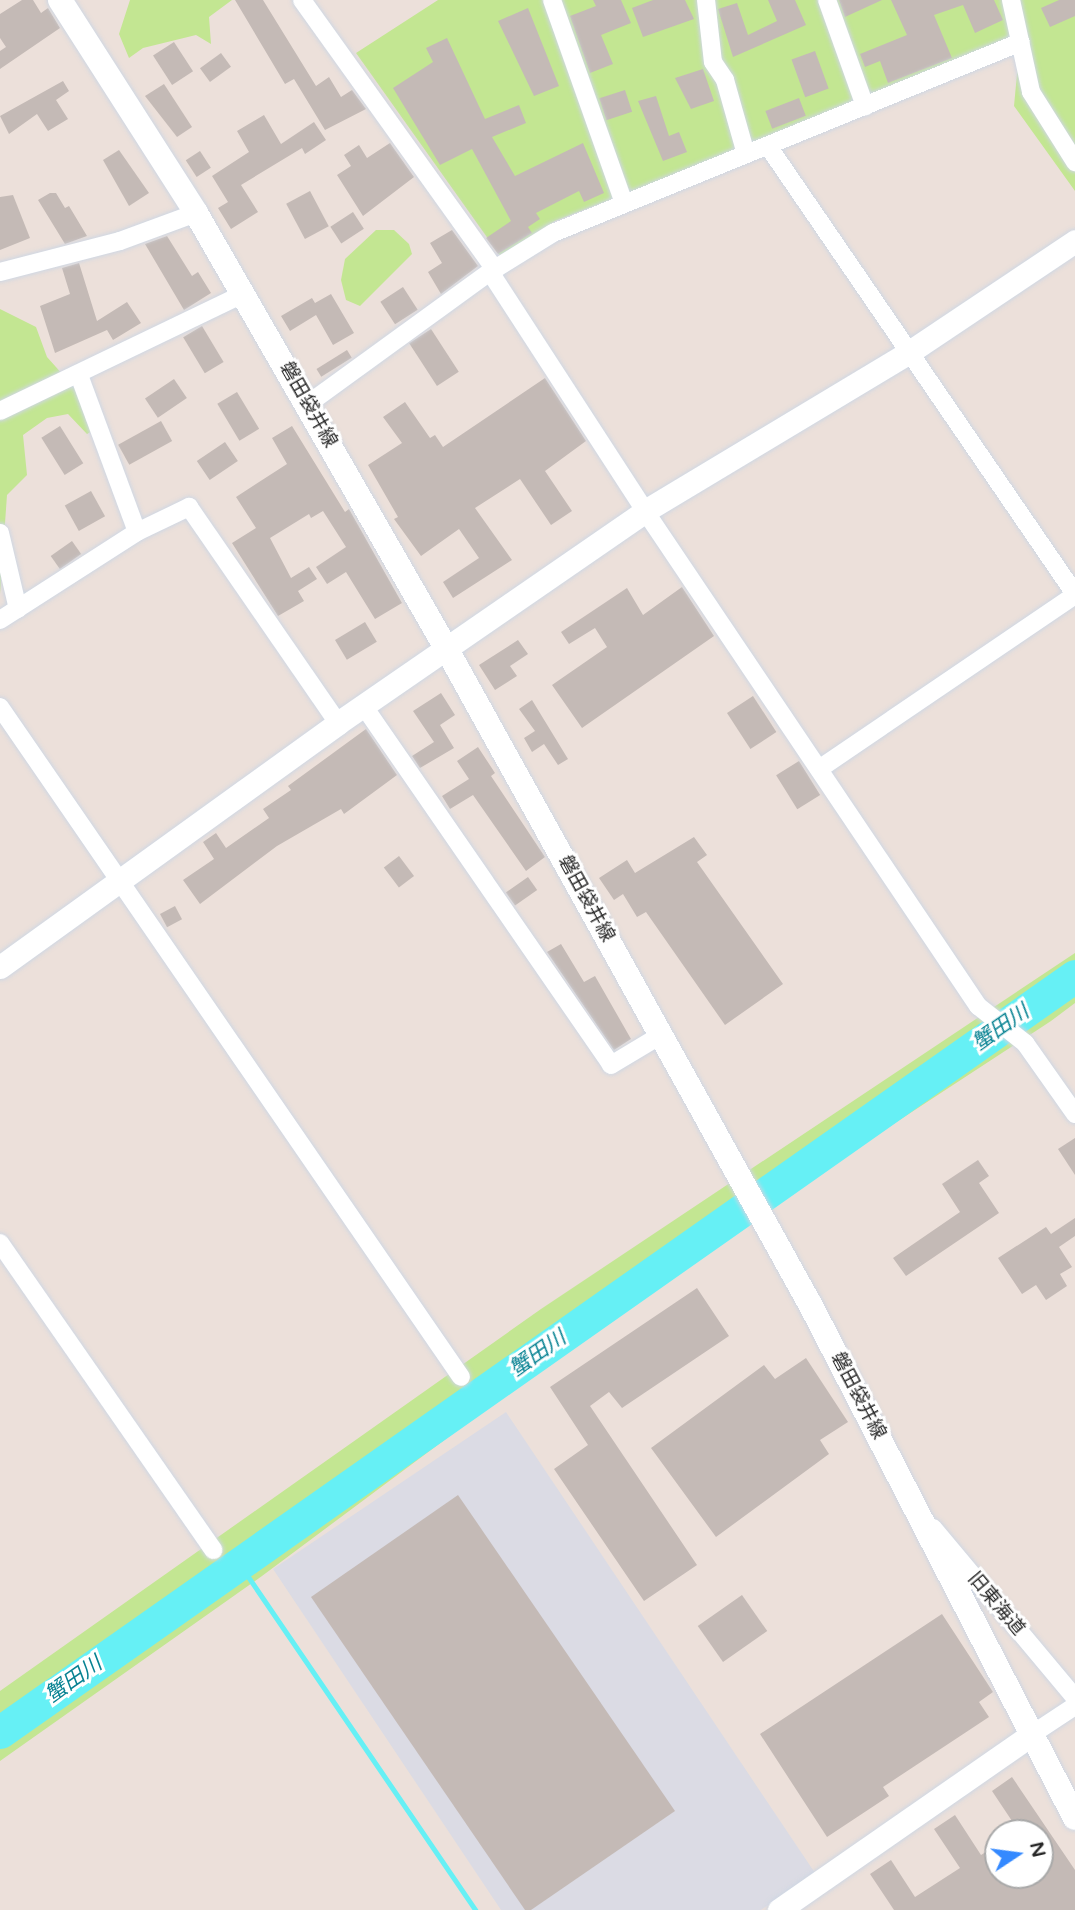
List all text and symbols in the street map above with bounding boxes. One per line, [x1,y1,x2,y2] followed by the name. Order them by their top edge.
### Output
[274,358,342,452] street label: 磐田袋井線
[553,852,619,946] street label: 磐田袋井線
[968,1000,1034,1056] water label: 蟹田川
[505,1326,571,1382] water label: 蟹田川
[826,1349,890,1443] street label: 磐田袋井線
[963,1568,1029,1640] street label: 旧東海道
[41,1652,107,1708] water label: 蟹田川
[984,1819,1054,1889] north arrow
[1025,1840,1050,1860] text: N

